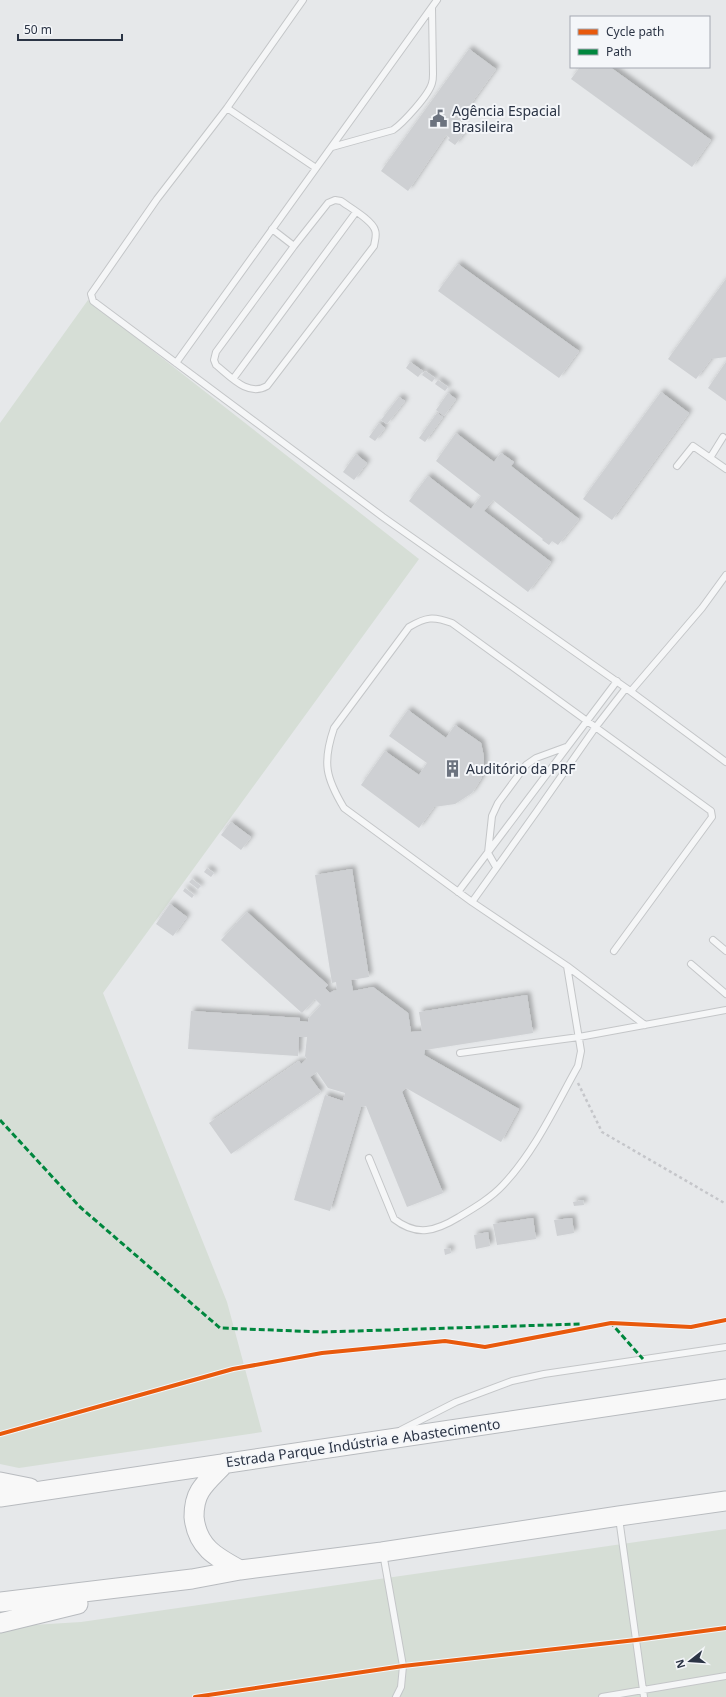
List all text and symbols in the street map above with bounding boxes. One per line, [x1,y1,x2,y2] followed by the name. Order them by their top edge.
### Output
[18,16,122,42] scale bar
[570,16,710,68] legend
[24,21,52,38] text: 50 m
[606,23,664,40] text: Cycle path
[606,43,632,60] text: Path
[452,101,561,136] place label: Agência Espacial Brasileira
[429,109,449,129] public building icon: Agência Espacial Brasileira
[443,759,463,779] building icon: Auditório da PRF
[466,759,575,778] place label: Auditório da PRF
[224,1414,501,1471] street label: Estrada Parque Indústria e Abastecimento
[670,1641,710,1681] north arrow
[671,1658,688,1671] text: N

